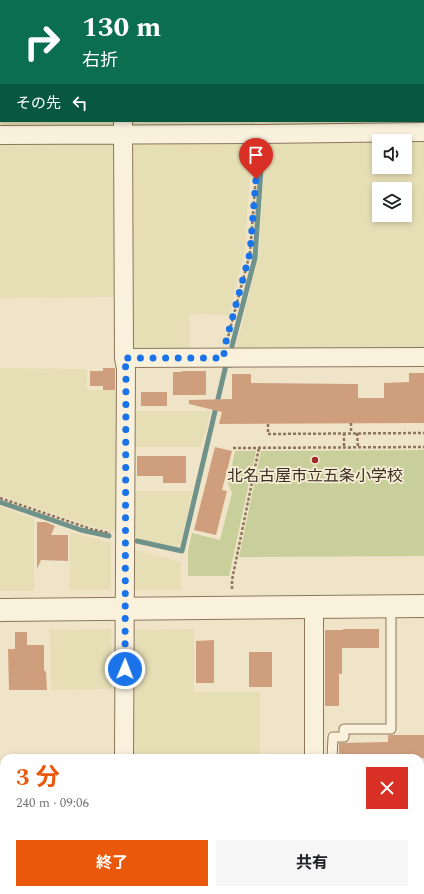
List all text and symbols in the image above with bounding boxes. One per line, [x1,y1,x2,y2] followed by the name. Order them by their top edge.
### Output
[82,6,161,49] text: 130 m
[16,16,68,68] icon: right
[82,47,118,74] text: 右折
[16,92,61,115] text: その先
[69,92,91,114] icon: left
[372,134,412,222] map controls
[372,134,412,174] button: sound
[239,138,273,179] pin
[245,144,267,166] icon: arrive
[372,182,412,222] button: layers
[310,455,320,465] marker: 北名古屋市立五条小学校
[227,464,403,488] place label: 北名古屋市立五条小学校
[104,648,146,690] position arrow
[16,760,59,796] text: 3 分
[366,767,408,809] button: close
[16,793,89,813] text: 240 m · 09:06
[16,840,208,886] button: 終了
[216,840,408,886] button: 共有

